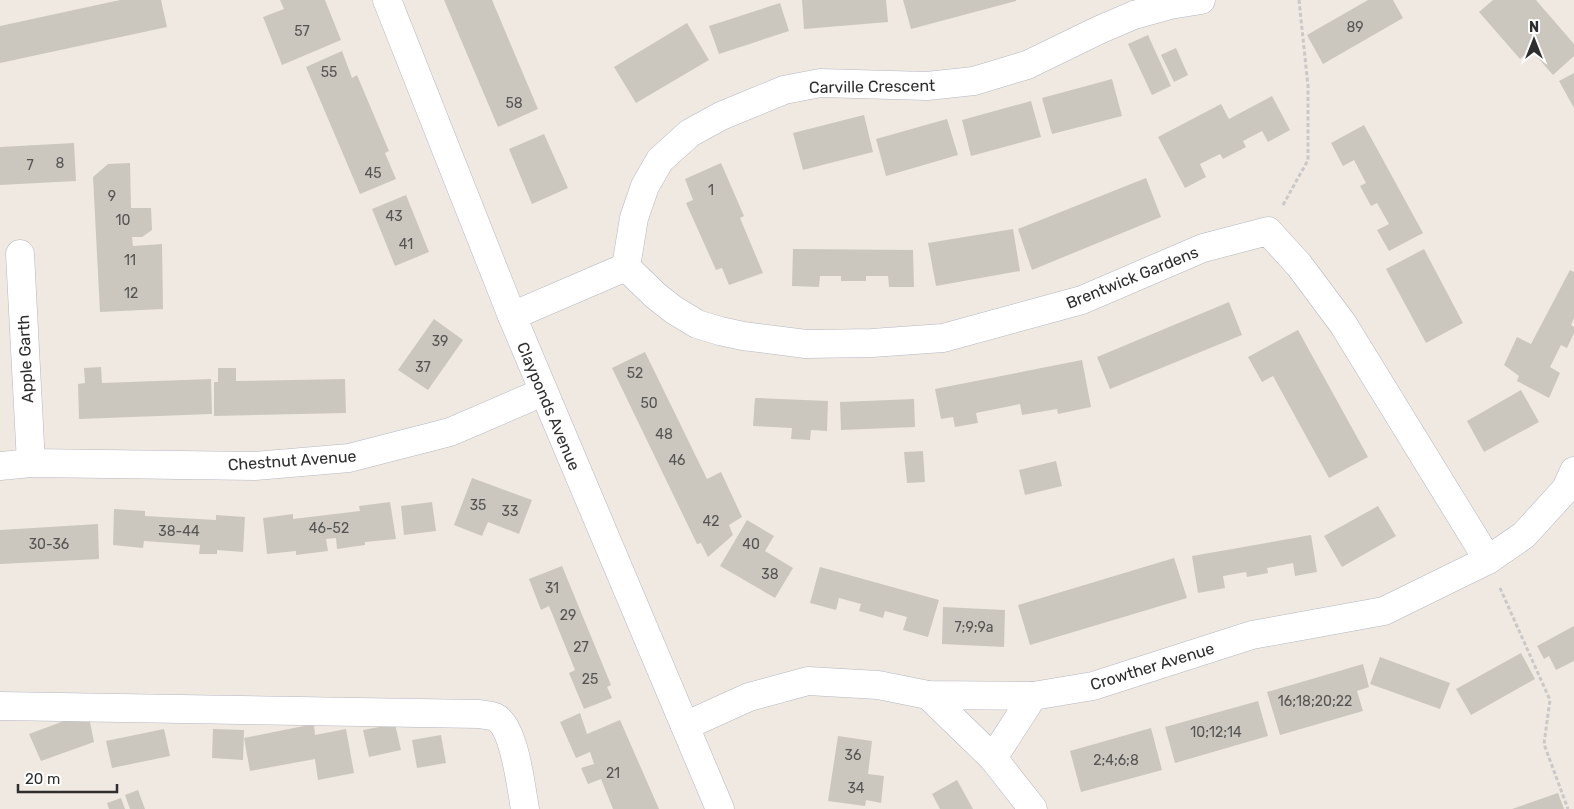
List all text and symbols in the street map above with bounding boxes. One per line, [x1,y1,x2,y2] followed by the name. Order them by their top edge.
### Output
[1509,15,1559,65] north arrow
[1346,19,1364,36] house number: 89
[1529,19,1539,36] text: N
[294,23,310,40] house number: 57
[321,64,337,81] house number: 55
[809,76,935,97] street label: Carville Crescent
[505,95,523,112] house number: 58
[56,155,65,172] house number: 8
[26,157,34,174] house number: 7
[364,165,382,182] house number: 45
[708,182,714,199] house number: 1
[108,188,116,205] house number: 9
[385,208,403,225] house number: 43
[116,212,131,229] house number: 10
[399,236,413,253] house number: 41
[1063,242,1201,313] street label: Brentwick Gardens
[124,252,136,269] house number: 11
[124,285,138,302] house number: 12
[14,314,37,404] street label: Apple Garth
[432,333,448,350] house number: 39
[513,339,584,473] street label: Clayponds Avenue
[415,359,431,376] house number: 37
[627,365,643,382] house number: 52
[640,395,658,412] house number: 50
[655,426,673,443] house number: 48
[227,447,357,474] street label: Chestnut Avenue
[668,452,686,469] house number: 46
[470,497,486,514] house number: 35
[502,503,518,520] house number: 33
[703,513,719,530] house number: 42
[309,520,349,537] house number: 46-52
[158,523,200,540] house number: 38-44
[29,536,69,553] house number: 30-36
[742,536,760,553] house number: 40
[761,566,779,583] house number: 38
[545,580,559,597] house number: 31
[560,607,576,624] house number: 29
[954,619,994,636] house number: 7;9;9a
[573,639,589,656] house number: 27
[1088,639,1216,694] street label: Crowther Avenue
[582,671,598,688] house number: 25
[1278,693,1352,710] house number: 16;18;20;22
[1190,724,1242,741] house number: 10;12;14
[845,747,861,764] house number: 36
[1093,752,1139,769] house number: 2;4;6;8
[18,762,116,794] scale bar
[606,765,620,782] house number: 21
[25,770,60,788] text: 20 m
[847,780,865,797] house number: 34

